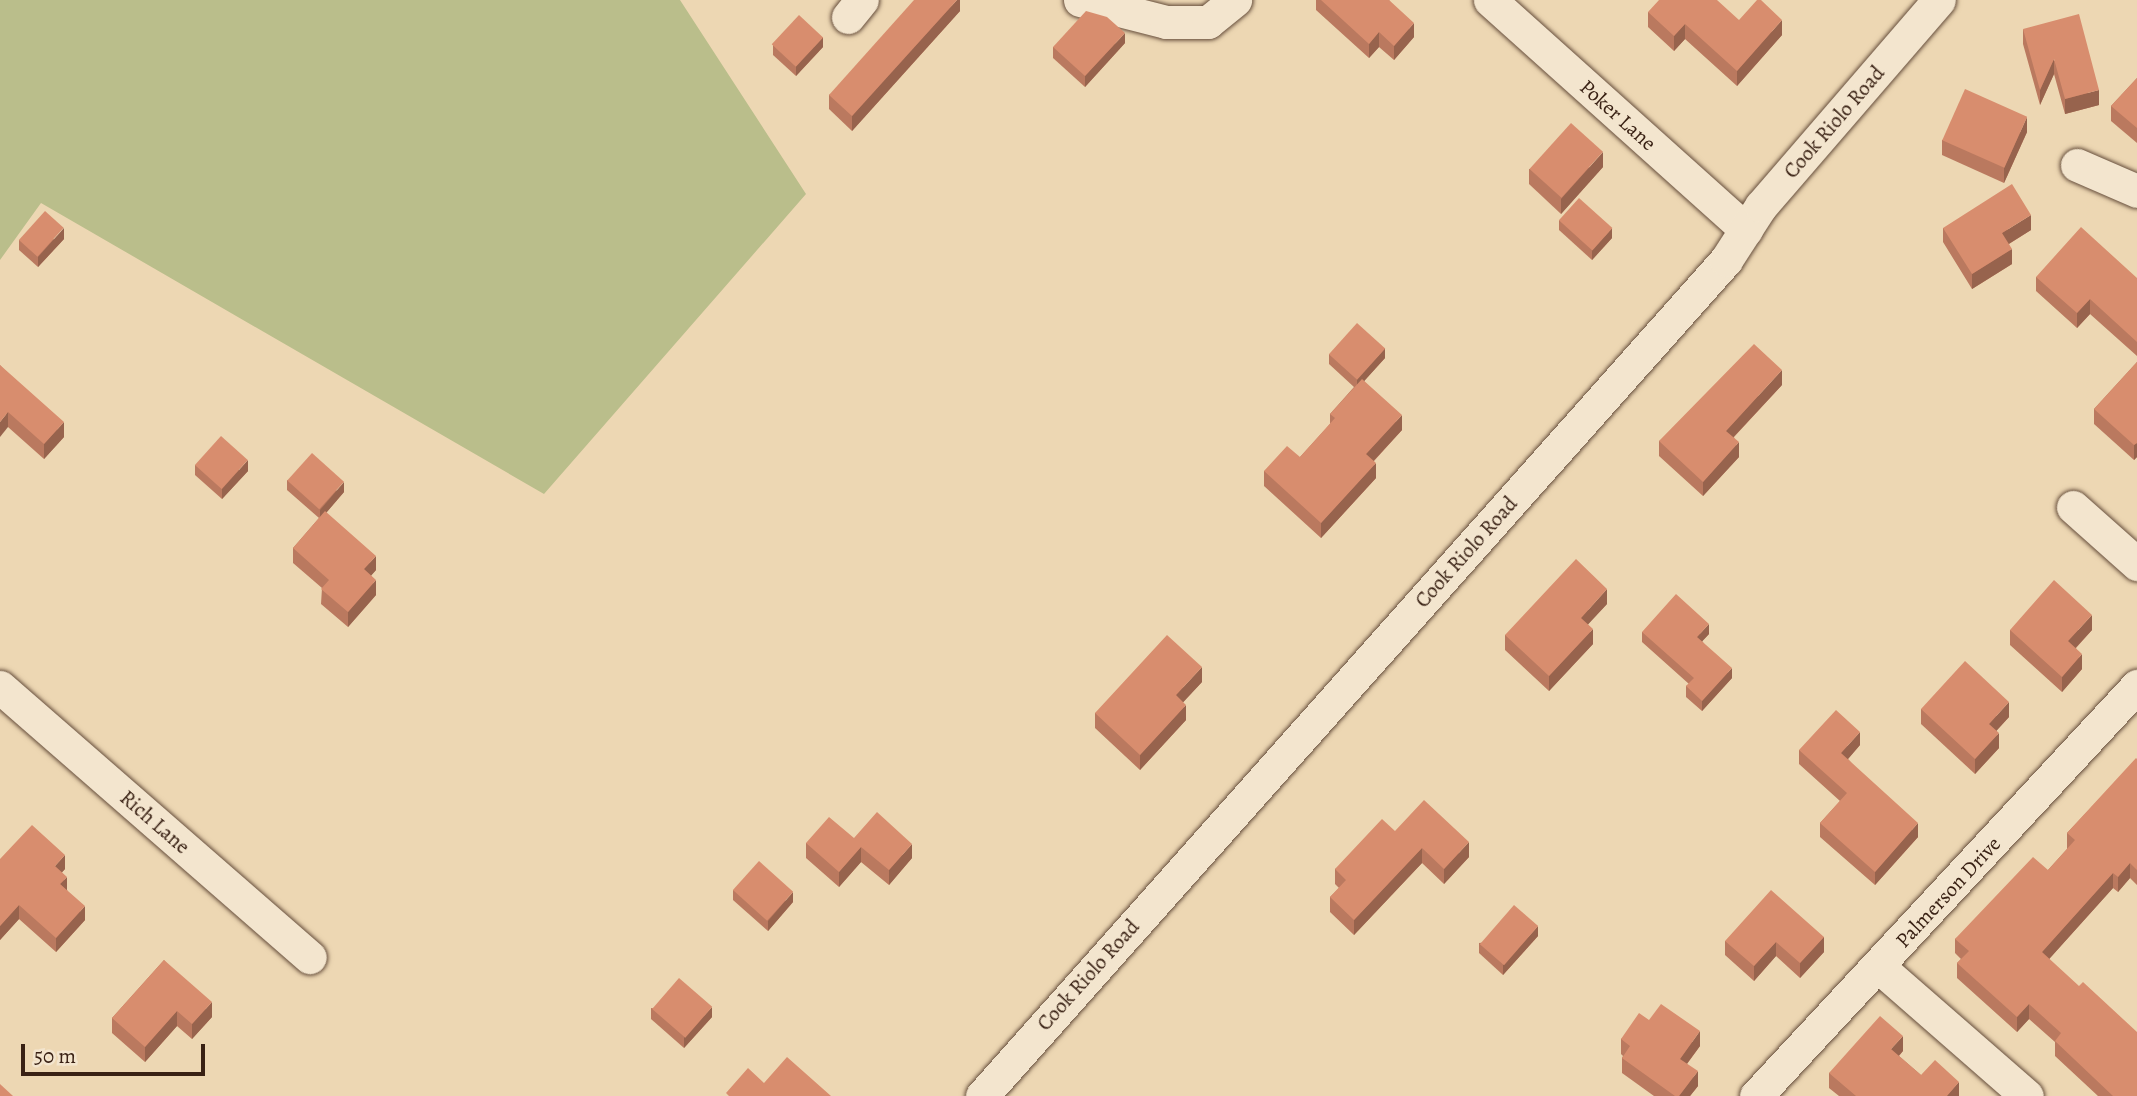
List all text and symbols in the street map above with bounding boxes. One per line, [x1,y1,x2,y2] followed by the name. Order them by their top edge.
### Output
[1778,61,1890,183] street label: Cook Riolo Road
[1575,74,1661,156] street label: Poker Lane
[1410,491,1522,613] street label: Cook Riolo Road
[115,785,195,859] street label: Rich Lane
[1890,831,2006,953] street label: Palmerson Drive
[1032,914,1144,1036] street label: Cook Riolo Road
[24,1030,208,1074] scale bar
[34,1042,76,1070] text: 50 m

